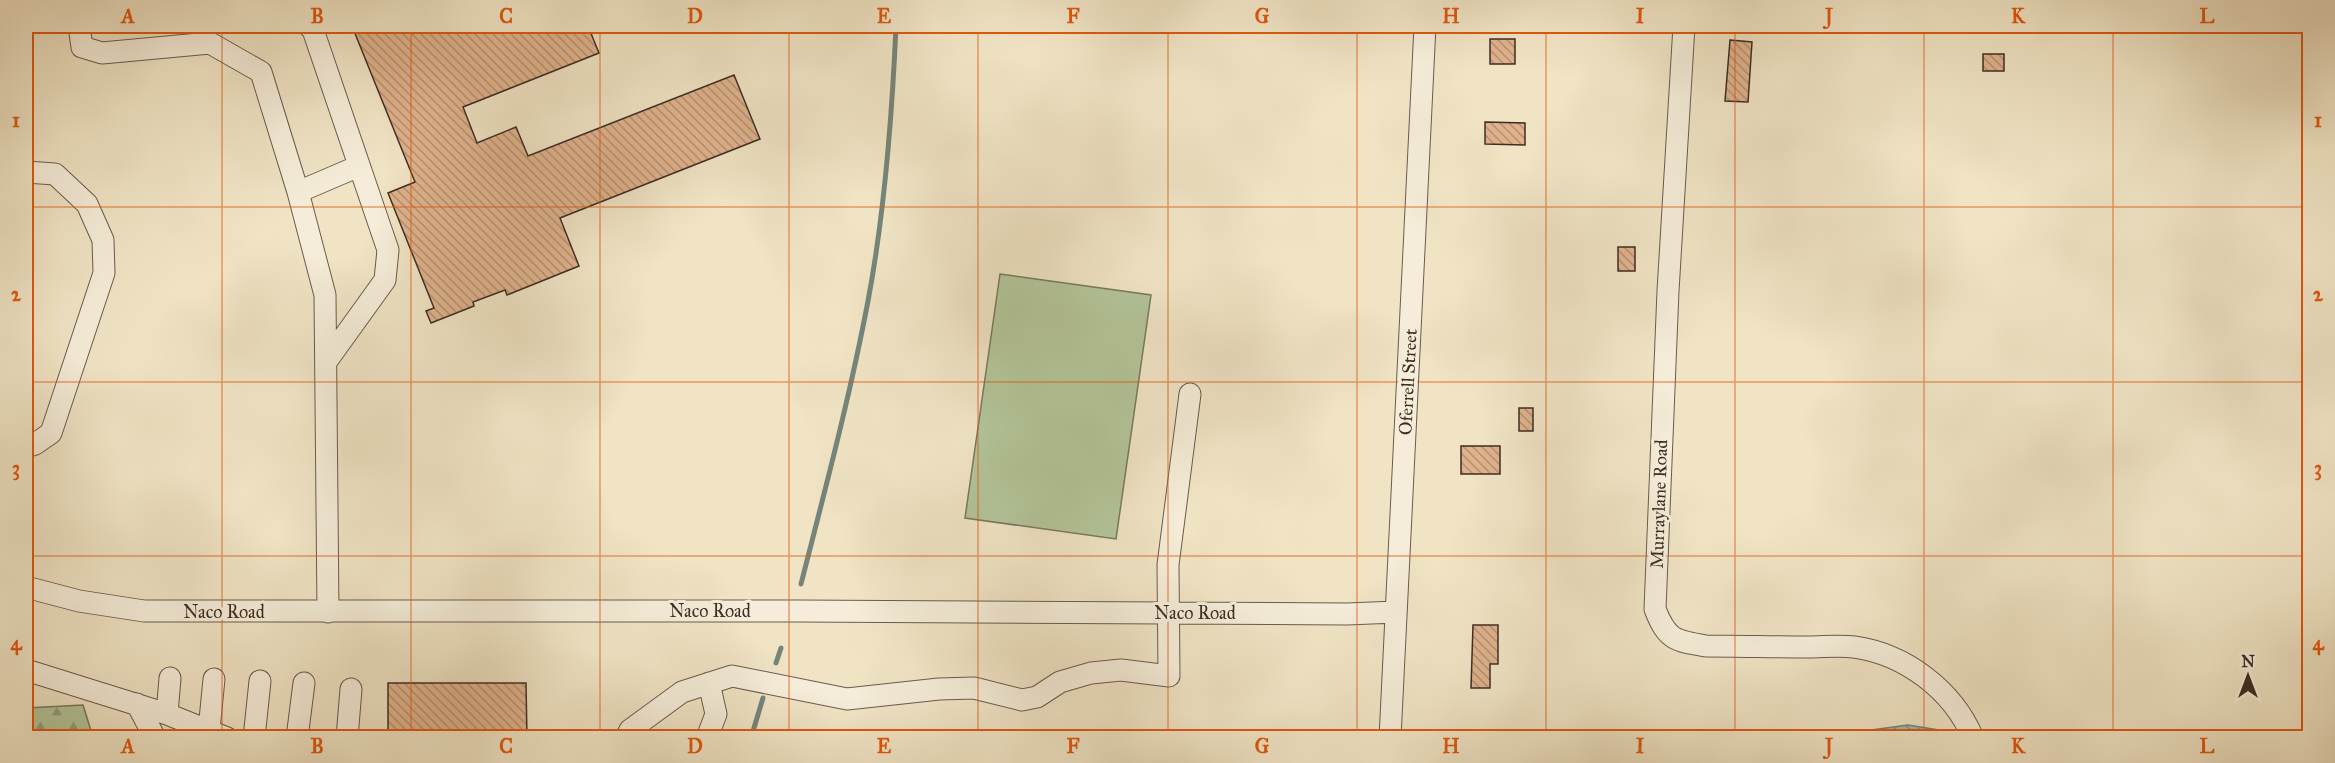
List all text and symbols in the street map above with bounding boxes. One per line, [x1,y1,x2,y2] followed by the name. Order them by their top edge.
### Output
[119,4,135,28] text: A
[310,4,324,28] text: B
[499,4,513,28] text: C
[687,4,703,28] text: D
[877,4,892,28] text: E
[1066,4,1080,28] text: F
[1255,4,1270,28] text: G
[1442,4,1460,28] text: H
[1636,4,1645,28] text: I
[1822,4,1834,30] text: J
[2011,4,2026,28] text: K
[2200,4,2215,28] text: L
[12,108,20,132] text: 1
[2314,108,2322,132] text: 1
[11,282,22,306] text: 2
[2313,282,2324,306] text: 2
[1394,328,1422,436] street label: Oferrell Street
[1646,439,1672,569] street label: Murraylane Road
[12,456,20,481] text: 3
[2314,456,2322,481] text: 3
[669,600,751,622] street label: Naco Road
[183,601,265,623] street label: Naco Road
[1154,602,1236,624] street label: Naco Road
[10,631,22,656] text: 4
[2312,631,2324,656] text: 4
[2218,646,2278,706] north arrow
[2241,652,2255,671] text: N
[119,734,135,758] text: A
[310,734,324,758] text: B
[499,734,513,758] text: C
[687,734,703,758] text: D
[877,734,892,758] text: E
[1066,734,1080,758] text: F
[1255,734,1270,758] text: G
[1442,734,1460,758] text: H
[1636,734,1645,758] text: I
[1822,734,1834,760] text: J
[2011,734,2026,758] text: K
[2200,734,2215,758] text: L

